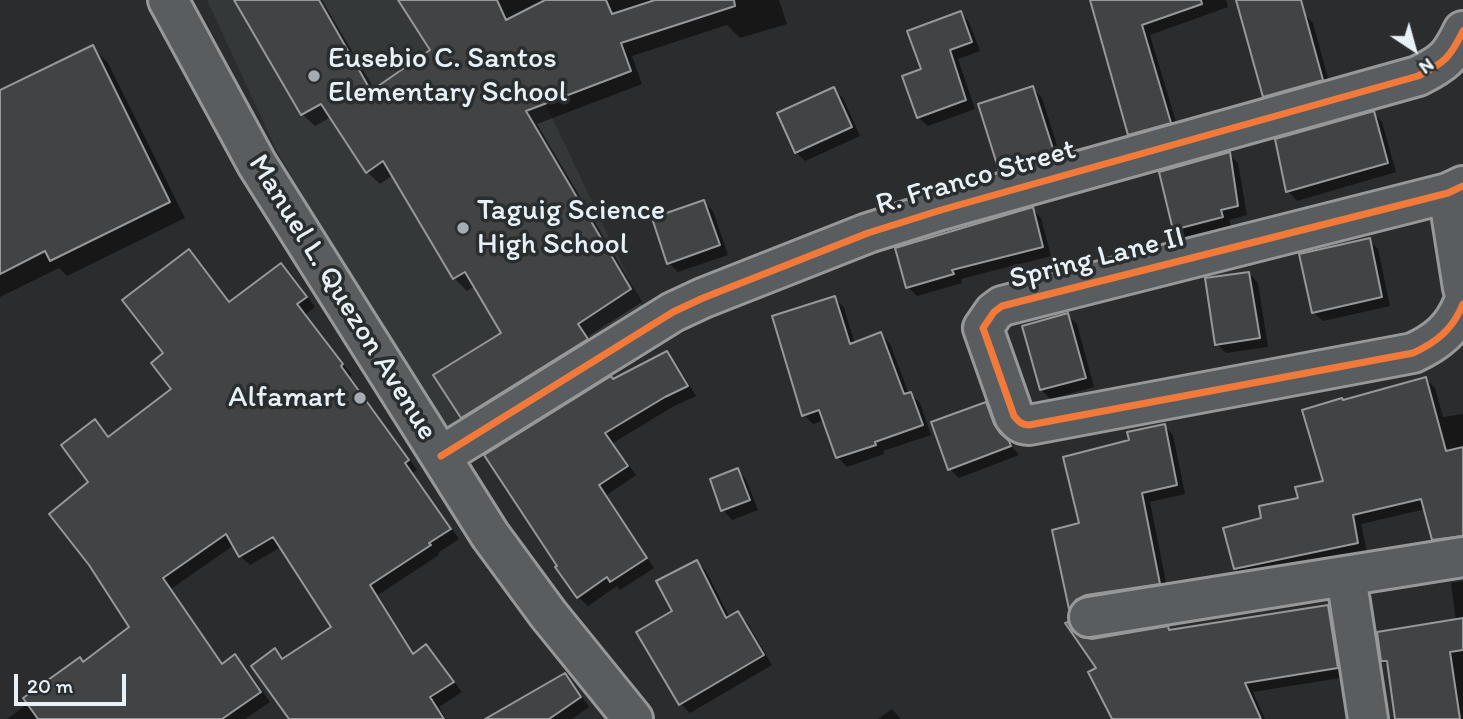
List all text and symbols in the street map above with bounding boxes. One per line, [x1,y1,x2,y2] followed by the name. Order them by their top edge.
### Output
[1379,14,1449,84] north arrow
[328,41,567,111] place label: Eusebio C. Santos Elementary School
[1415,53,1439,79] text: N
[306,68,322,84] marker: Eusebio C. Santos Elementary School
[872,132,1080,224] street label: R. Franco Street
[239,149,445,447] street label: Manuel L. Quezon Avenue
[477,193,665,264] place label: Taguig Science High School
[455,220,471,236] marker: Taguig Science High School
[1006,220,1188,298] street label: Spring Lane II
[228,380,346,416] place label: Alfamart
[352,390,368,406] marker: Alfamart
[18,660,130,704] scale bar
[27,673,73,698] text: 20 m

